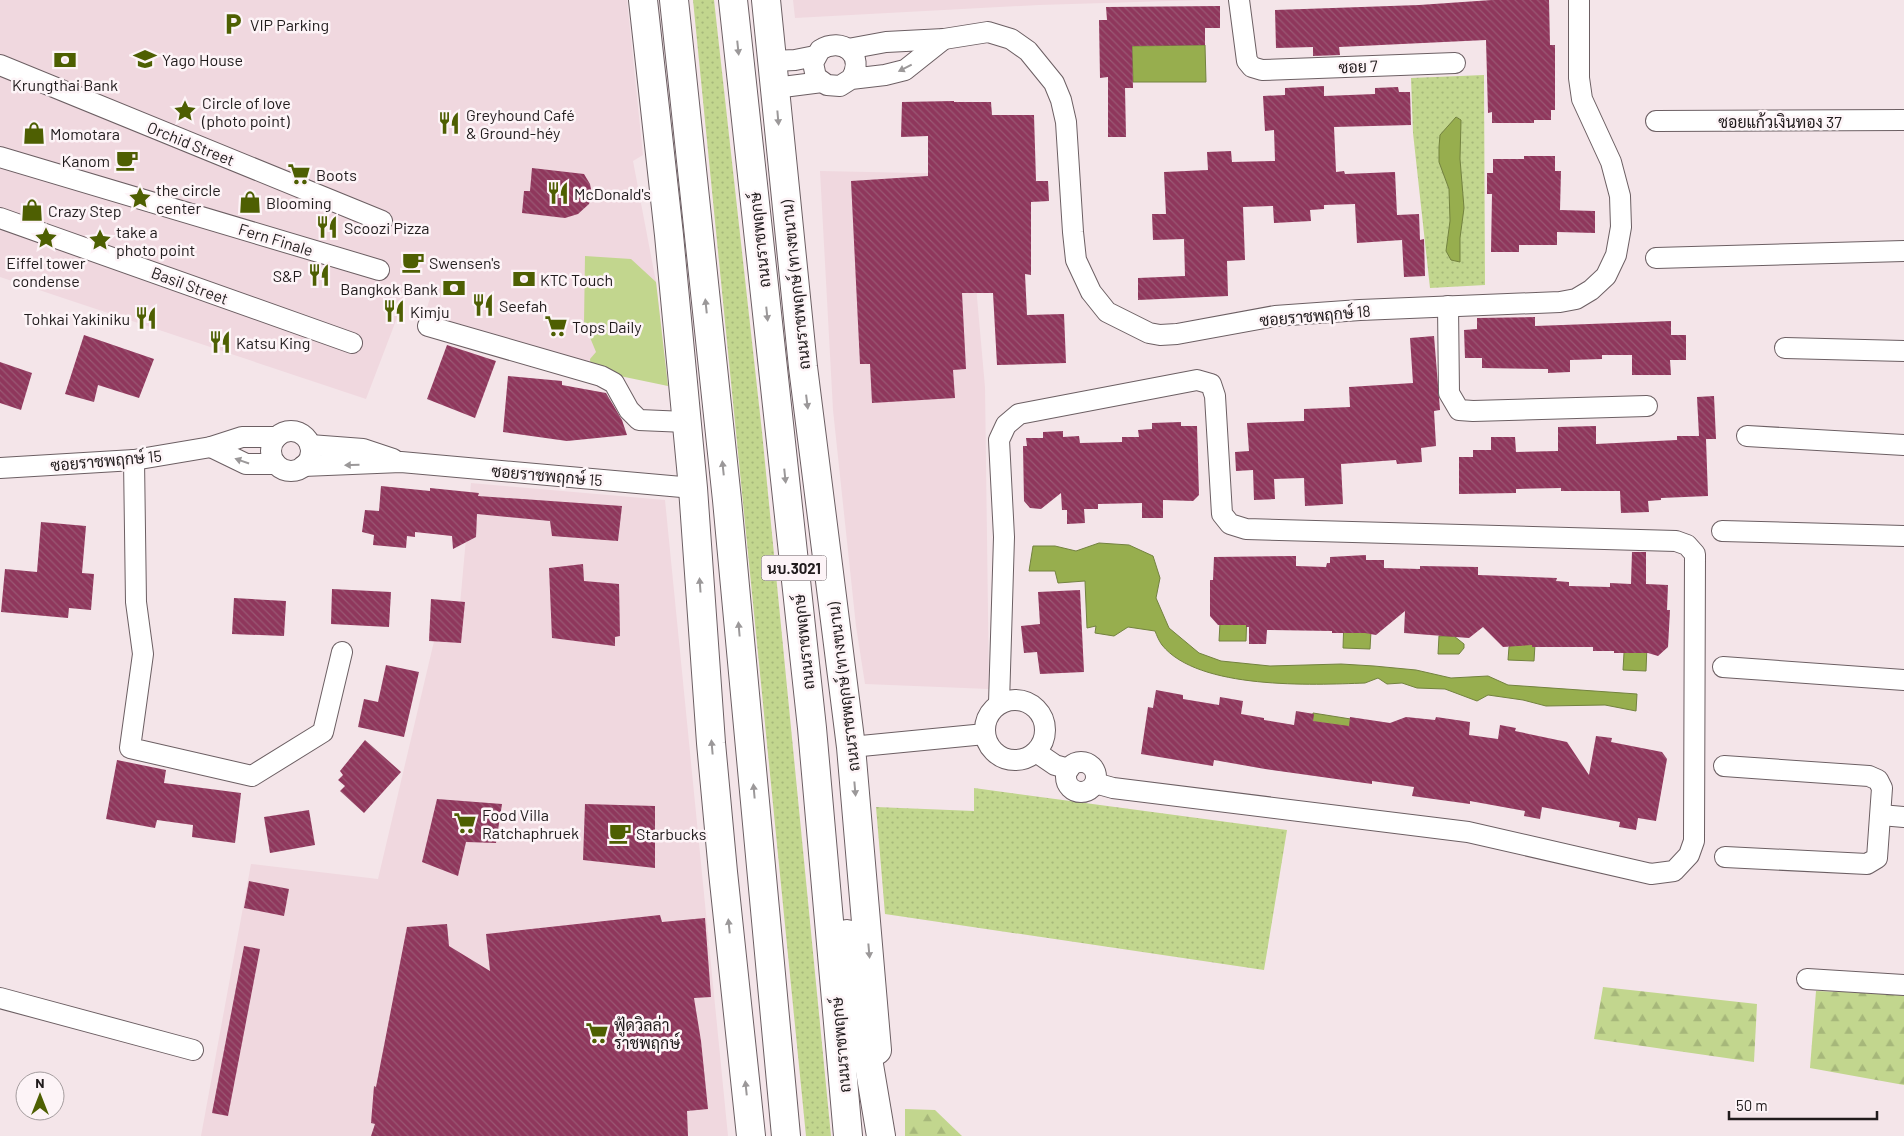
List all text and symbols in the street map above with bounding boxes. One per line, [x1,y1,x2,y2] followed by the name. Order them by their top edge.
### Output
[220,11,246,37] parking icon: VIP Parking
[250,15,329,34] place label: VIP Parking
[734,41,742,57] one-way arrow
[132,46,158,72] school or university icon: Yago House
[52,47,78,73] bank icon: Krungthai Bank
[162,50,243,69] place label: Yago House
[1338,56,1378,76] street label: ซอย 7
[898,64,912,72] one-way arrow
[12,75,118,94] place label: Krungthai Bank
[201,93,291,130] place label: Circle of love (photo point)
[172,98,198,124] place icon: Circle of love (photo point)
[466,105,575,142] place label: Greyhound Café & Ground-héy
[436,110,462,136] restaurant icon: Greyhound Café & Ground-héy
[774,110,782,126] one-way arrow
[1718,112,1842,131] street label: ซอยแก้วเงินทอง 37
[145,117,237,169] street label: Orchid Street
[21,120,47,146] shop icon: Momotara
[50,124,120,143] place label: Momotara
[114,147,140,173] cafe icon: Kanom
[62,151,110,170] place label: Kanom
[286,161,312,187] supermarket icon: Boots
[316,165,357,184] place label: Boots
[156,180,221,217] place label: the circle center
[545,180,571,206] restaurant icon: McDonald's
[574,184,651,203] place label: McDonald's
[127,185,153,211] place icon: the circle center
[237,189,263,215] shop icon: Blooming
[743,191,774,289] street label: ถนนราชพฤกษ์
[266,193,332,212] place label: Blooming
[19,197,45,223] shop icon: Crazy Step
[775,198,814,371] street label: ถนนราชพฤกษ์ (ทางขนาน)
[48,201,122,220] place label: Crazy Step
[314,214,340,240] restaurant icon: Scoozi Pizza
[344,218,429,237] place label: Scoozi Pizza
[236,219,316,259] street label: Fern Finale
[116,222,195,259] place label: take a photo point
[33,225,59,251] place icon: Eiffel tower condense
[87,227,113,253] place icon: take a photo point
[400,249,426,275] cafe icon: Swensen's
[6,253,86,290] place label: Eiffel tower condense
[429,253,501,272] place label: Swensen's
[149,262,231,308] street label: Basil Street
[306,262,332,288] restaurant icon: S&P
[273,266,302,285] place label: S&P
[511,266,537,292] bank icon: KTC Touch
[540,270,613,289] place label: KTC Touch
[441,275,467,301] bank icon: Bangkok Bank
[340,279,438,298] place label: Bangkok Bank
[470,292,496,318] restaurant icon: Seefah
[499,296,548,315] place label: Seefah
[381,298,407,324] restaurant icon: Kimju
[702,298,710,314] one-way arrow
[1258,299,1372,330] street label: ซอยราชพฤกษ์ 18
[410,302,450,321] place label: Kimju
[133,305,159,331] restaurant icon: Tohkai Yakiniku
[763,307,771,323] one-way arrow
[23,309,130,328] place label: Tohkai Yakiniku
[543,313,569,339] supermarket icon: Tops Daily
[572,317,642,336] place label: Tops Daily
[207,329,233,355] restaurant icon: Katsu King
[236,333,310,352] place label: Katsu King
[803,394,811,410] one-way arrow
[49,444,162,475] street label: ซอยราชพฤกษ์ 15
[234,456,249,464] one-way arrow
[491,459,604,490] street label: ซอยราชพฤกษ์ 15
[719,459,727,475] one-way arrow
[344,461,360,469] one-way arrow
[781,468,789,484] one-way arrow
[762,556,826,580] road number: นบ.3021
[695,576,703,592] one-way arrow
[787,593,818,691] street label: ถนนราชพฤกษ์
[821,600,864,773] street label: ถนนราชพฤกษ์ (ทางขนาน)
[735,621,743,637] one-way arrow
[707,739,715,755] one-way arrow
[851,781,859,797] one-way arrow
[750,783,758,799] one-way arrow
[482,805,579,842] place label: Food Villa Ratchaphruek
[452,810,478,836] supermarket icon: Food Villa Ratchaphruek
[607,820,633,846] cafe icon: Starbucks
[636,824,706,843] place label: Starbucks
[725,918,733,934] one-way arrow
[865,943,873,959] one-way arrow
[824,996,855,1094] street label: ถนนราชพฤกษ์
[614,1015,680,1053] place label: ฟู้ดวิลล่า ราชพฤกษ์
[584,1020,610,1046] supermarket icon: ฟู้ดวิลล่า ราชพฤกษ์
[15,1071,65,1121] north arrow
[35,1074,45,1091] text: N
[742,1079,750,1095] one-way arrow
[1729,1088,1876,1120] scale bar
[1736,1096,1768,1114] text: 50 m

